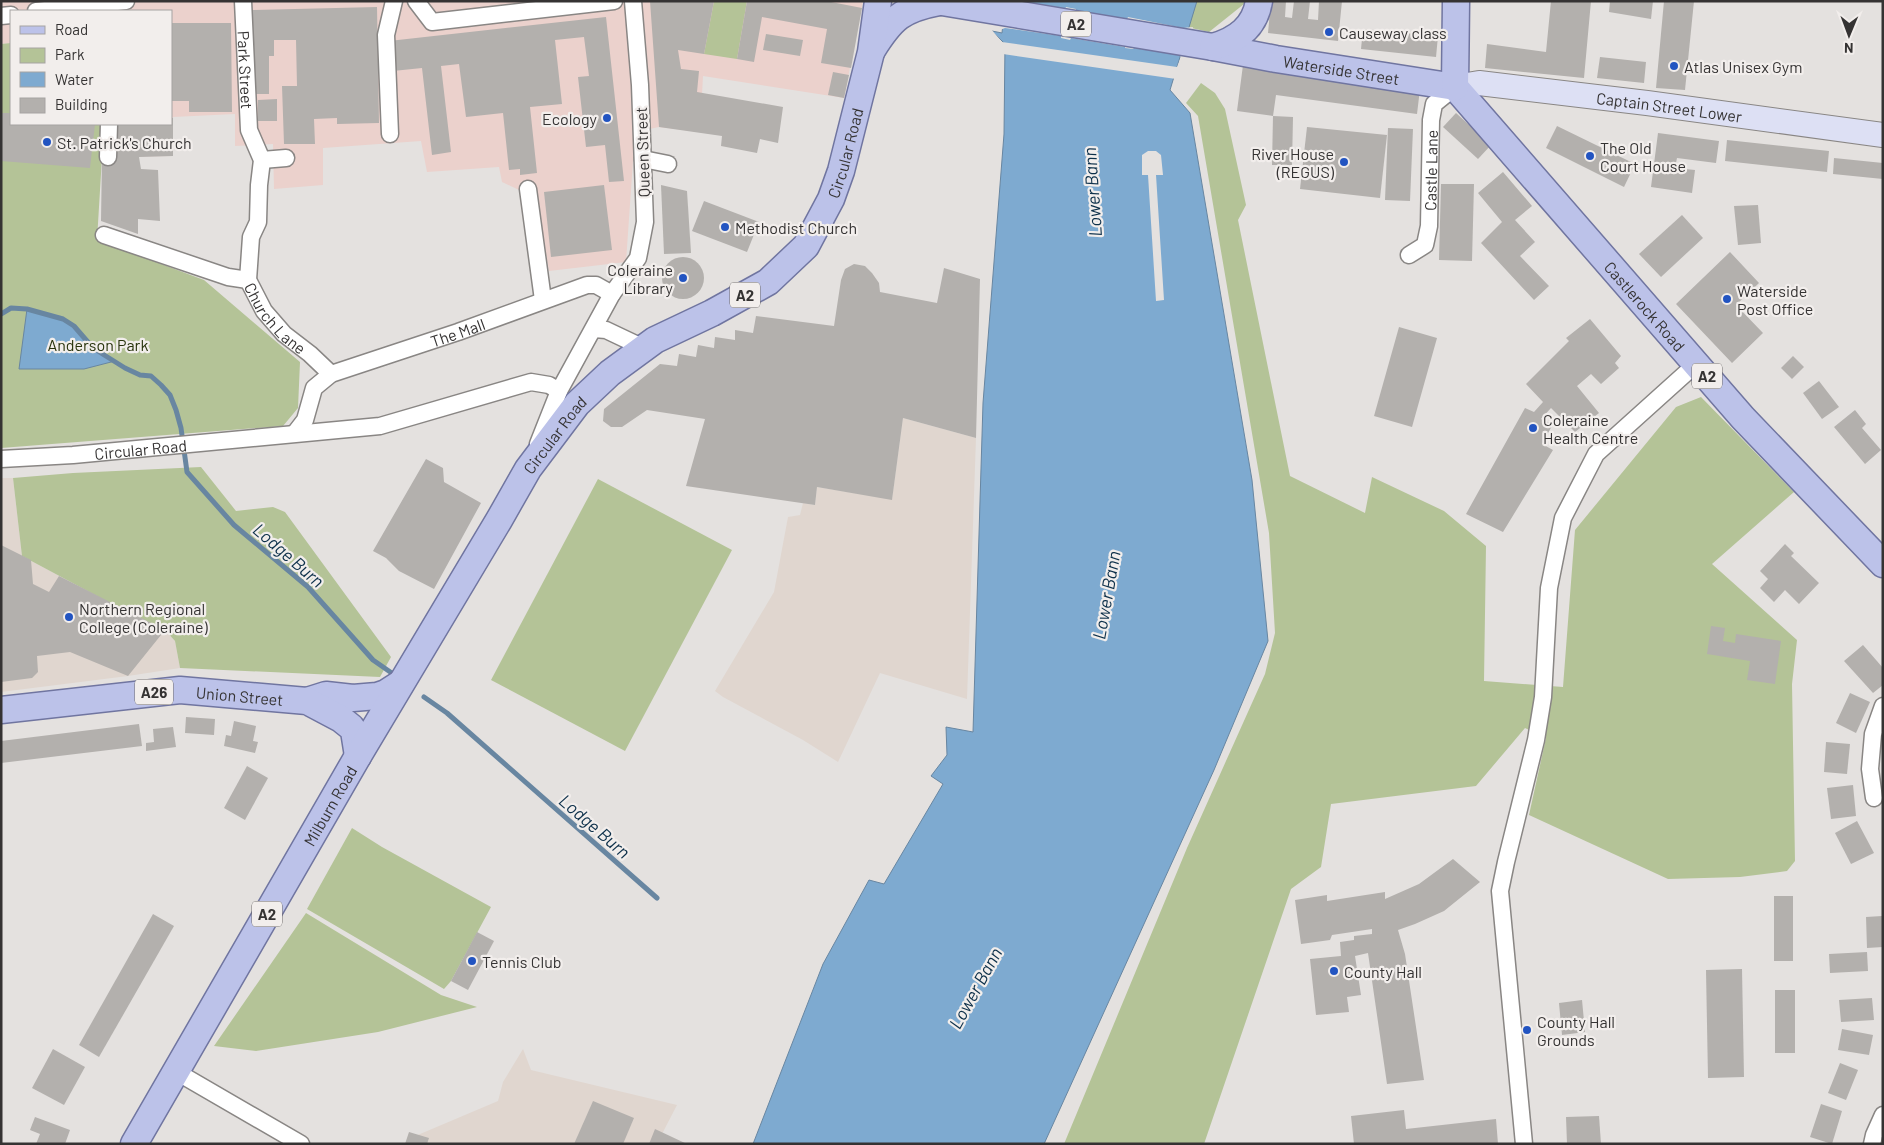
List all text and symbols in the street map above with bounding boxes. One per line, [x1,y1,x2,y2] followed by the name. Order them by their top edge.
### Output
[10,10,172,125] legend
[1824,10,1874,60] north arrow
[1061,12,1091,36] road number: A2
[55,20,88,38] text: Road
[1339,23,1447,42] place label: Causeway class
[1323,26,1335,38] marker: Causeway class
[235,30,258,110] street label: Park Street
[1844,40,1854,57] text: N
[55,45,85,63] text: Park
[1282,51,1401,88] street label: Waterside Street
[1684,57,1802,76] place label: Atlas Unisex Gym
[1668,60,1680,72] marker: Atlas Unisex Gym
[55,70,94,88] text: Water
[1595,88,1743,125] street label: Captain Street Lower
[55,95,108,113] text: Building
[823,106,866,200] street label: Circular Road
[631,107,653,197] street label: Queen Street
[542,109,598,128] place label: Ecology
[601,112,613,124] marker: Ecology
[1420,130,1440,211] street label: Castle Lane
[57,133,192,152] place label: St. Patrick's Church
[41,136,53,148] marker: St. Patrick's Church
[1600,138,1686,175] place label: The Old Court House
[1251,144,1335,181] place label: River House (REGUS)
[1078,147,1106,237] water label: Lower Bann
[1584,150,1596,162] marker: The Old Court House
[1338,156,1350,168] marker: River House (REGUS)
[735,218,857,237] place label: Methodist Church
[719,221,731,233] marker: Methodist Church
[1601,257,1690,355] street label: Castlerock Road
[607,260,674,297] place label: Coleraine Library
[677,272,689,284] marker: Coleraine Library
[241,279,310,357] street label: Church Lane
[1737,281,1813,318] place label: Waterside Post Office
[730,282,760,308] road number: A2
[1721,293,1733,305] marker: Waterside Post Office
[428,314,487,350] street label: The Mall
[48,335,148,354] park label: Anderson Park
[1692,364,1722,388] road number: A2
[519,391,590,477] street label: Circular Road
[1543,410,1638,447] place label: Coleraine Health Centre
[1527,422,1539,434] marker: Coleraine Health Centre
[94,435,188,462] street label: Circular Road
[249,518,329,592] water label: Lodge Burn
[1087,549,1125,641] water label: Lower Bann
[79,599,208,636] place label: Northern Regional College (Coleraine)
[63,611,75,623] marker: Northern Regional College (Coleraine)
[135,680,173,704] road number: A26
[195,682,284,708] street label: Union Street
[299,762,360,849] street label: Milburn Road
[555,789,635,863] water label: Lodge Burn
[252,902,282,926] road number: A2
[944,944,1006,1032] water label: Lower Bann
[482,952,561,971] place label: Tennis Club
[466,955,478,967] marker: Tennis Club
[1344,962,1422,981] place label: County Hall
[1328,965,1340,977] marker: County Hall
[1537,1012,1615,1049] place label: County Hall Grounds
[1521,1024,1533,1036] marker: County Hall Grounds

